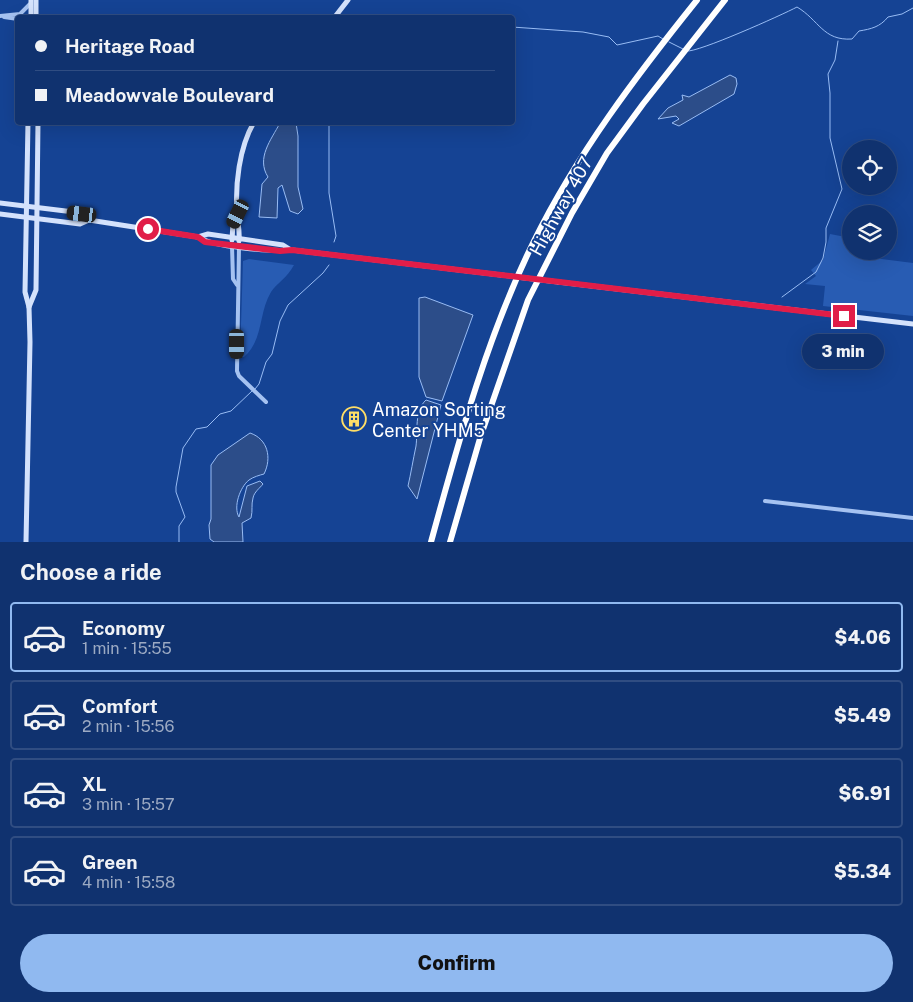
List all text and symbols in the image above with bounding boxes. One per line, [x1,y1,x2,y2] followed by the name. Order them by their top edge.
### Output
[65,35,195,57] text: Heritage Road
[65,84,274,106] text: Meadowvale Boulevard
[842,140,897,260] map controls
[842,140,897,195] button: locate
[525,153,597,259] street label: Highway 407
[224,197,251,231] car
[66,205,97,223] car
[842,205,897,260] button: layers
[137,218,159,240] route start
[833,305,855,327] route end
[229,329,244,359] car
[803,334,885,368] callout: 3 min
[822,342,864,361] text: 3 min
[372,399,506,441] place label: Amazon Sorting Center YHM5
[341,406,367,432] building icon: Amazon Sorting Center YHM5
[20,559,162,585] text: Choose a ride
[22,615,67,660] icon: car
[82,617,165,639] text: Economy
[834,626,891,648] text: $4.06
[82,639,172,658] text: 1 min · 15:55
[22,693,67,738] icon: car
[82,695,158,717] text: Comfort
[834,704,891,726] text: $5.49
[82,717,174,736] text: 2 min · 15:56
[22,771,67,816] icon: car
[82,773,107,795] text: XL
[838,782,891,804] text: $6.91
[82,795,175,814] text: 3 min · 15:57
[22,849,67,894] icon: car
[82,851,137,873] text: Green
[834,860,891,882] text: $5.34
[82,873,175,892] text: 4 min · 15:58
[20,934,893,992] button: Confirm

